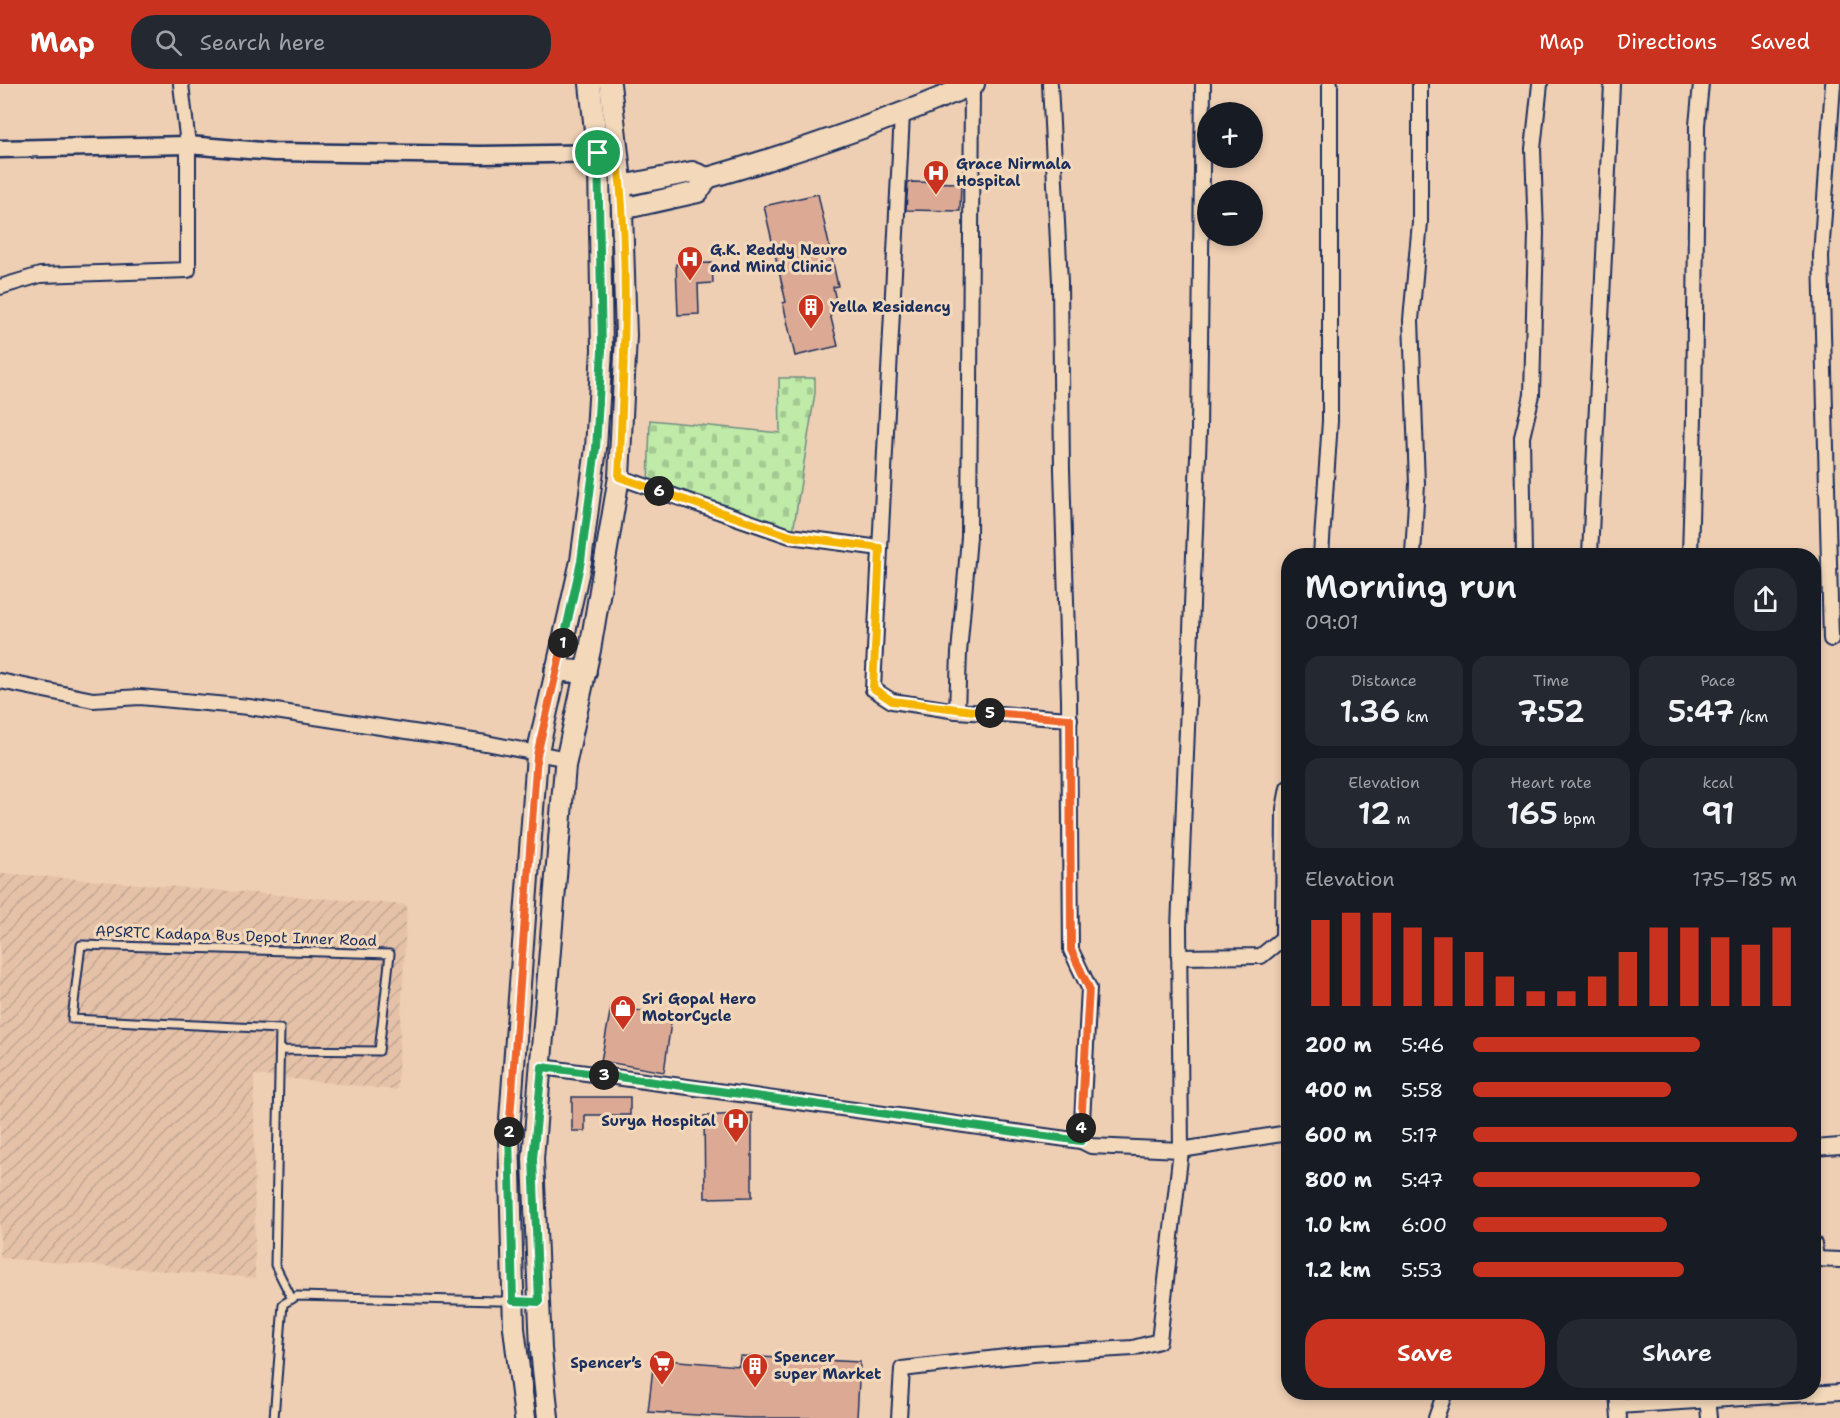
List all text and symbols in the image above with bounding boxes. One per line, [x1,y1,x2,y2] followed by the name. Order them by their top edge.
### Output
[131,15,551,69] search box
[30,23,95,61] text: Map
[152,26,185,59] icon: search
[200,28,325,57] text: Search here
[1539,28,1584,56] text: Map
[1617,28,1717,56] text: Directions
[1750,28,1810,56] text: Saved
[1197,102,1263,246] map controls
[1197,102,1263,168] button: +
[572,127,623,178] pin
[581,136,614,169] icon: arrive
[956,154,1072,191] place label: Grace Nirmala Hospital
[921,158,951,196] hospital icon: Grace Nirmala Hospital
[1197,180,1263,246] button: −
[710,240,848,277] place label: G.K. Reddy Neuro and Mind Clinic
[675,244,705,282] hospital icon: G.K. Reddy Neuro and Mind Clinic
[796,292,826,330] building icon: Yella Residency
[830,297,951,317] place label: Yella Residency
[644,476,674,506] pin: 6
[653,480,665,501] text: 6
[1305,564,1517,609] text: Morning run
[1734,568,1797,631] button: share
[1305,609,1359,635] text: 09:01
[548,628,578,658] pin: 1
[559,632,567,653] text: 1
[1351,670,1417,691] text: Distance
[1533,670,1569,691] text: Time
[1700,670,1736,691] text: Pace
[1339,691,1400,732] text: 1.36
[1517,691,1585,732] text: 7:52
[1668,691,1734,732] text: 5:47
[975,698,1005,728] pin: 5
[985,702,995,723] text: 5
[1400,706,1429,727] text: km
[1734,706,1768,727] text: /km
[1348,772,1420,793] text: Elevation
[1510,772,1592,793] text: Heart rate
[1702,772,1734,793] text: kcal
[1358,793,1391,834] text: 12
[1506,793,1558,834] text: 165
[1701,793,1735,834] text: 91
[1391,808,1410,829] text: m
[1558,808,1596,829] text: bpm
[1305,866,1395,892] text: Elevation
[1692,866,1797,892] text: 175–185 m
[95,921,378,951] street label: APSRTC Kadapa Bus Depot Inner Road
[642,989,757,1026] place label: Sri Gopal Hero MotorCycle
[608,993,638,1031] shop icon: Sri Gopal Hero MotorCycle
[1305,1032,1372,1058] text: 200 m
[1401,1032,1444,1058] text: 5:46
[589,1060,619,1090] pin: 3
[598,1064,610,1085] text: 3
[1305,1077,1372,1103] text: 400 m
[1401,1077,1443,1103] text: 5:58
[721,1106,751,1144] hospital icon: Surya Hospital
[601,1111,716,1131] place label: Surya Hospital
[1066,1113,1096,1143] pin: 4
[494,1117,524,1147] pin: 2
[1075,1117,1087,1138] text: 4
[503,1121,515,1142] text: 2
[1305,1122,1372,1148] text: 600 m
[1401,1122,1438,1148] text: 5:17
[1305,1167,1372,1193] text: 800 m
[1401,1167,1443,1193] text: 5:47
[1305,1212,1370,1238] text: 1.0 km
[1401,1212,1447,1238] text: 6:00
[1305,1257,1371,1283] text: 1.2 km
[1401,1257,1443,1283] text: 5:53
[1305,1319,1545,1388] button: Save
[1557,1319,1797,1388] button: Share
[774,1347,881,1384] place label: Spencer super Market
[647,1348,677,1386] supermarket icon: Spencer’s
[740,1351,770,1389] building icon: Spencer super Market
[570,1353,642,1373] place label: Spencer’s

